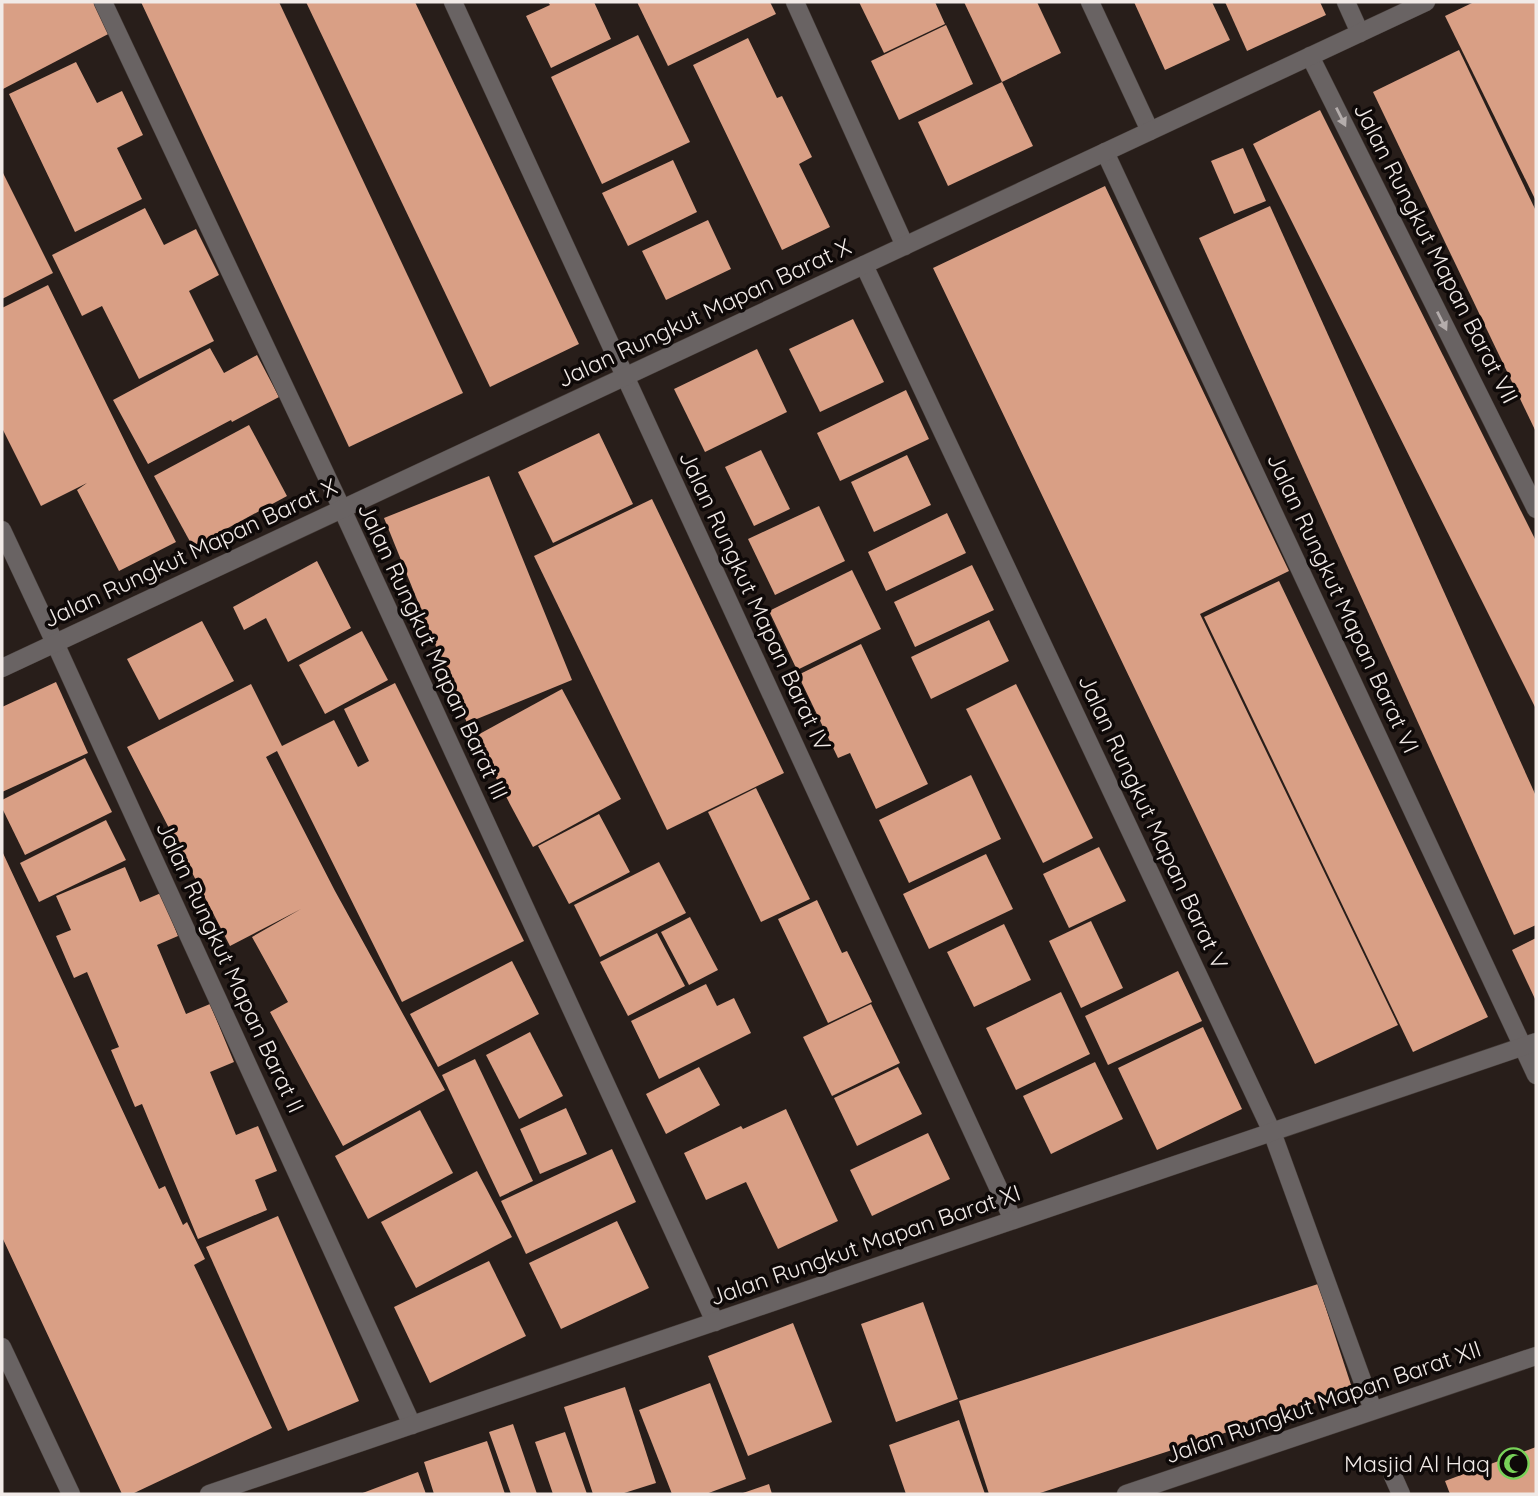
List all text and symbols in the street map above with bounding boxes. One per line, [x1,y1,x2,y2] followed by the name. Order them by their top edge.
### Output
[1348,97,1525,408] street label: Jalan Rungkut Mapan Barat VII
[1335,107,1346,127] one-way arrow
[552,232,855,394] street label: Jalan Rungkut Mapan Barat X
[1437,311,1448,331] one-way arrow
[673,446,838,756] street label: Jalan Rungkut Mapan Barat IV
[1261,448,1426,758] street label: Jalan Rungkut Mapan Barat VI
[38,472,341,634] street label: Jalan Rungkut Mapan Barat X
[352,498,515,804] street label: Jalan Rungkut Mapan Barat III
[1072,670,1235,974] street label: Jalan Rungkut Mapan Barat V
[150,816,311,1117] street label: Jalan Rungkut Mapan Barat II
[706,1178,1024,1311] street label: Jalan Rungkut Mapan Barat XI
[1161,1334,1485,1469] street label: Jalan Rungkut Mapan Barat XII
[1496,1447,1530,1481] mosque icon: Masjid Al Haq
[1344,1449,1490,1478] place label: Masjid Al Haq

